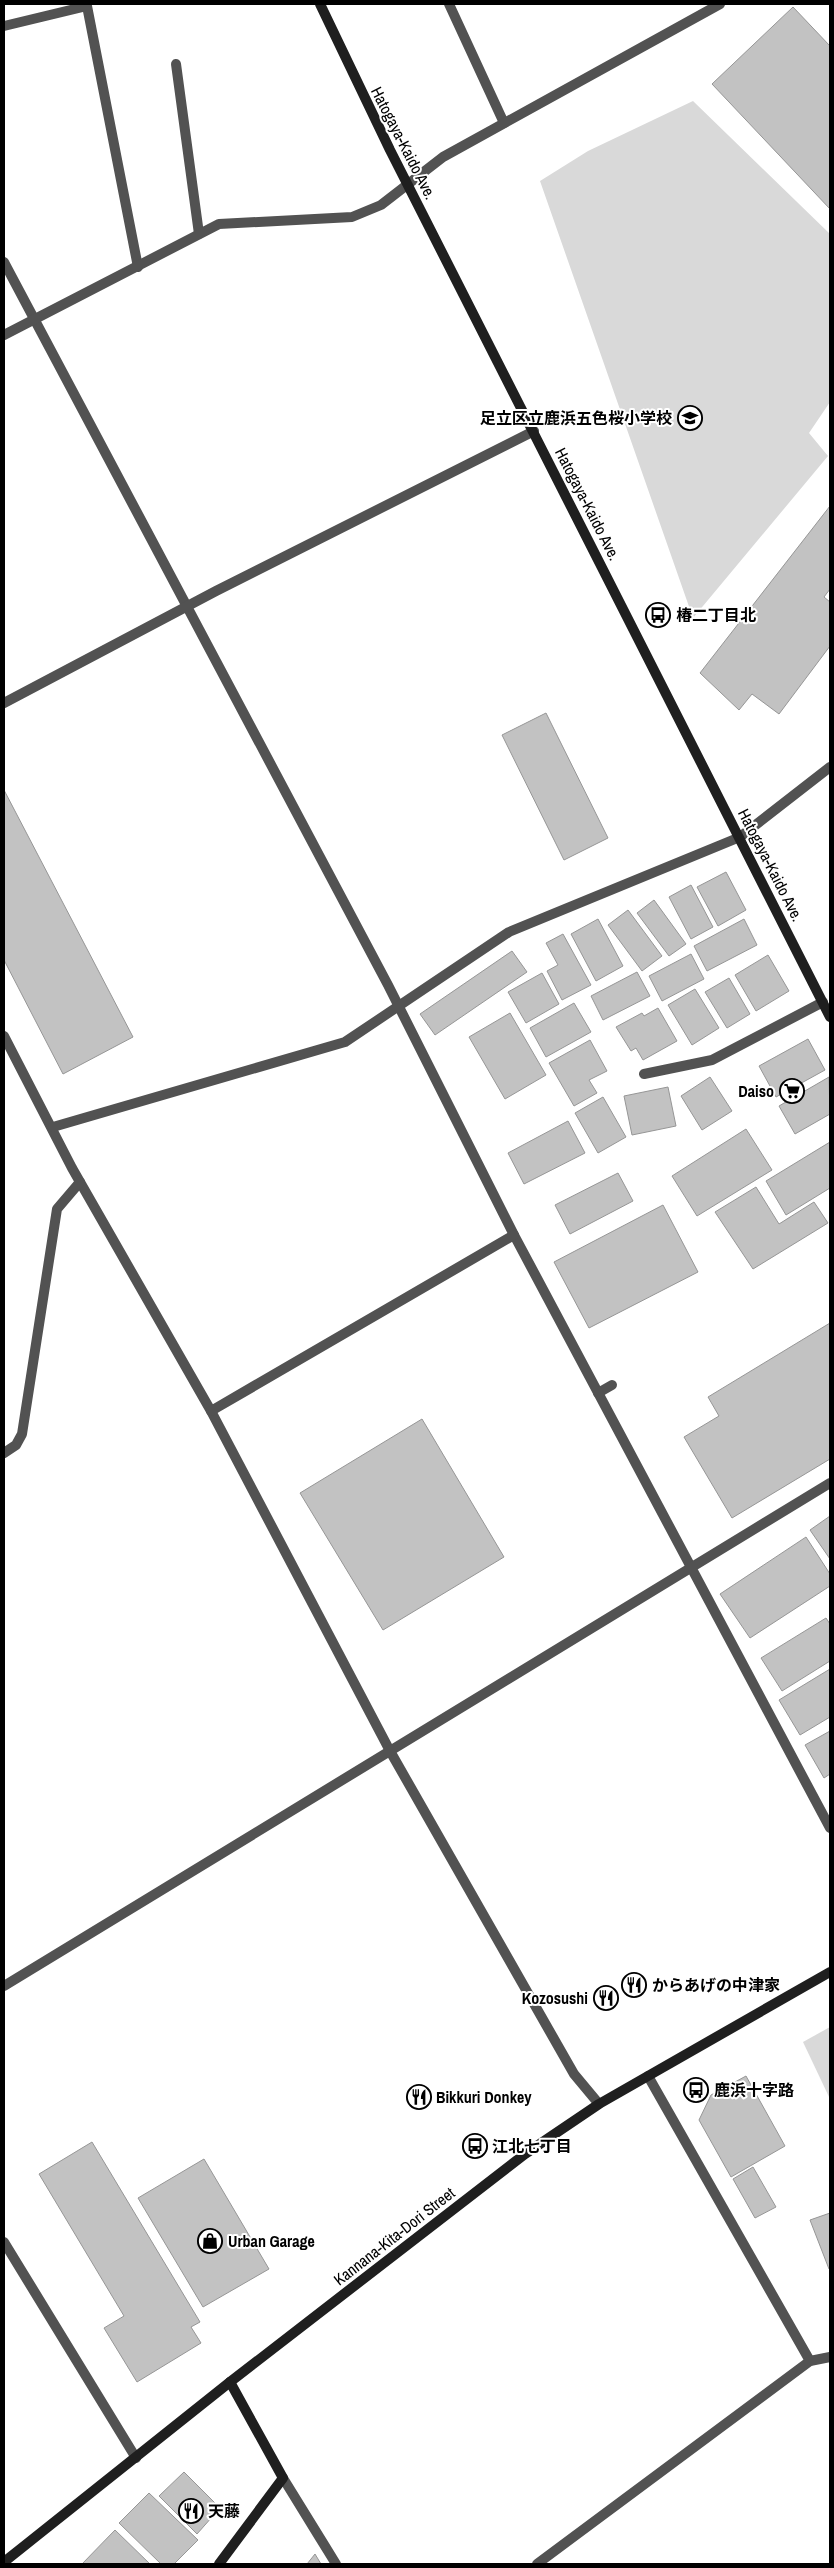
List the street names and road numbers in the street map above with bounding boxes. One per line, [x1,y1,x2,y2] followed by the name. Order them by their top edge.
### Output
[366,83,442,203] street label: Hatogaya-Kaido Ave.
[550,444,626,564] street label: Hatogaya-Kaido Ave.
[733,805,809,925] street label: Hatogaya-Kaido Ave.
[329,2182,459,2290] street label: Kannana-Kita-Dori Street

